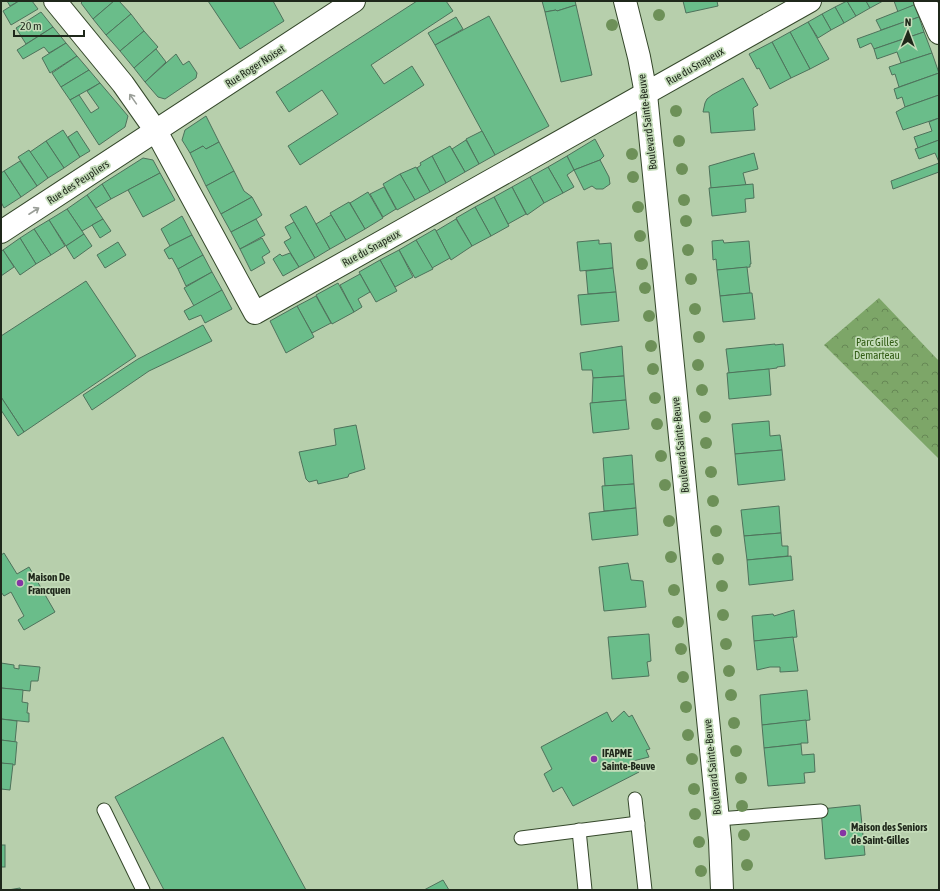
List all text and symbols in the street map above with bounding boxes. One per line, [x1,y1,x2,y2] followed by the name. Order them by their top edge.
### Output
[14,12,84,38] scale bar
[888,12,928,52] north arrow
[905,16,912,28] text: N
[20,19,42,33] text: 20 m
[223,42,287,90] street label: Rue Roger Noiset
[664,44,726,87] street label: Rue du Snapeux
[635,74,659,170] street label: Boulevard Sainte-Beuve
[129,94,137,105] one-way arrow
[45,157,111,206] street label: Rue des Peupliers
[28,206,40,214] one-way arrow
[340,227,403,269] street label: Rue du Snapeux
[854,336,900,361] park label: Parc Gilles Demarteau
[669,397,691,493] street label: Boulevard Sainte-Beuve
[28,571,71,596] place label: Maison De Francquen
[15,578,25,588] marker: Maison De Francquen
[701,719,723,815] street label: Boulevard Sainte-Beuve
[602,747,655,772] place label: IFAPME Sainte-Beuve
[589,754,599,764] marker: IFAPME Sainte-Beuve
[851,821,927,846] place label: Maison des Seniors de Saint-Gilles
[838,828,848,838] marker: Maison des Seniors de Saint-Gilles

